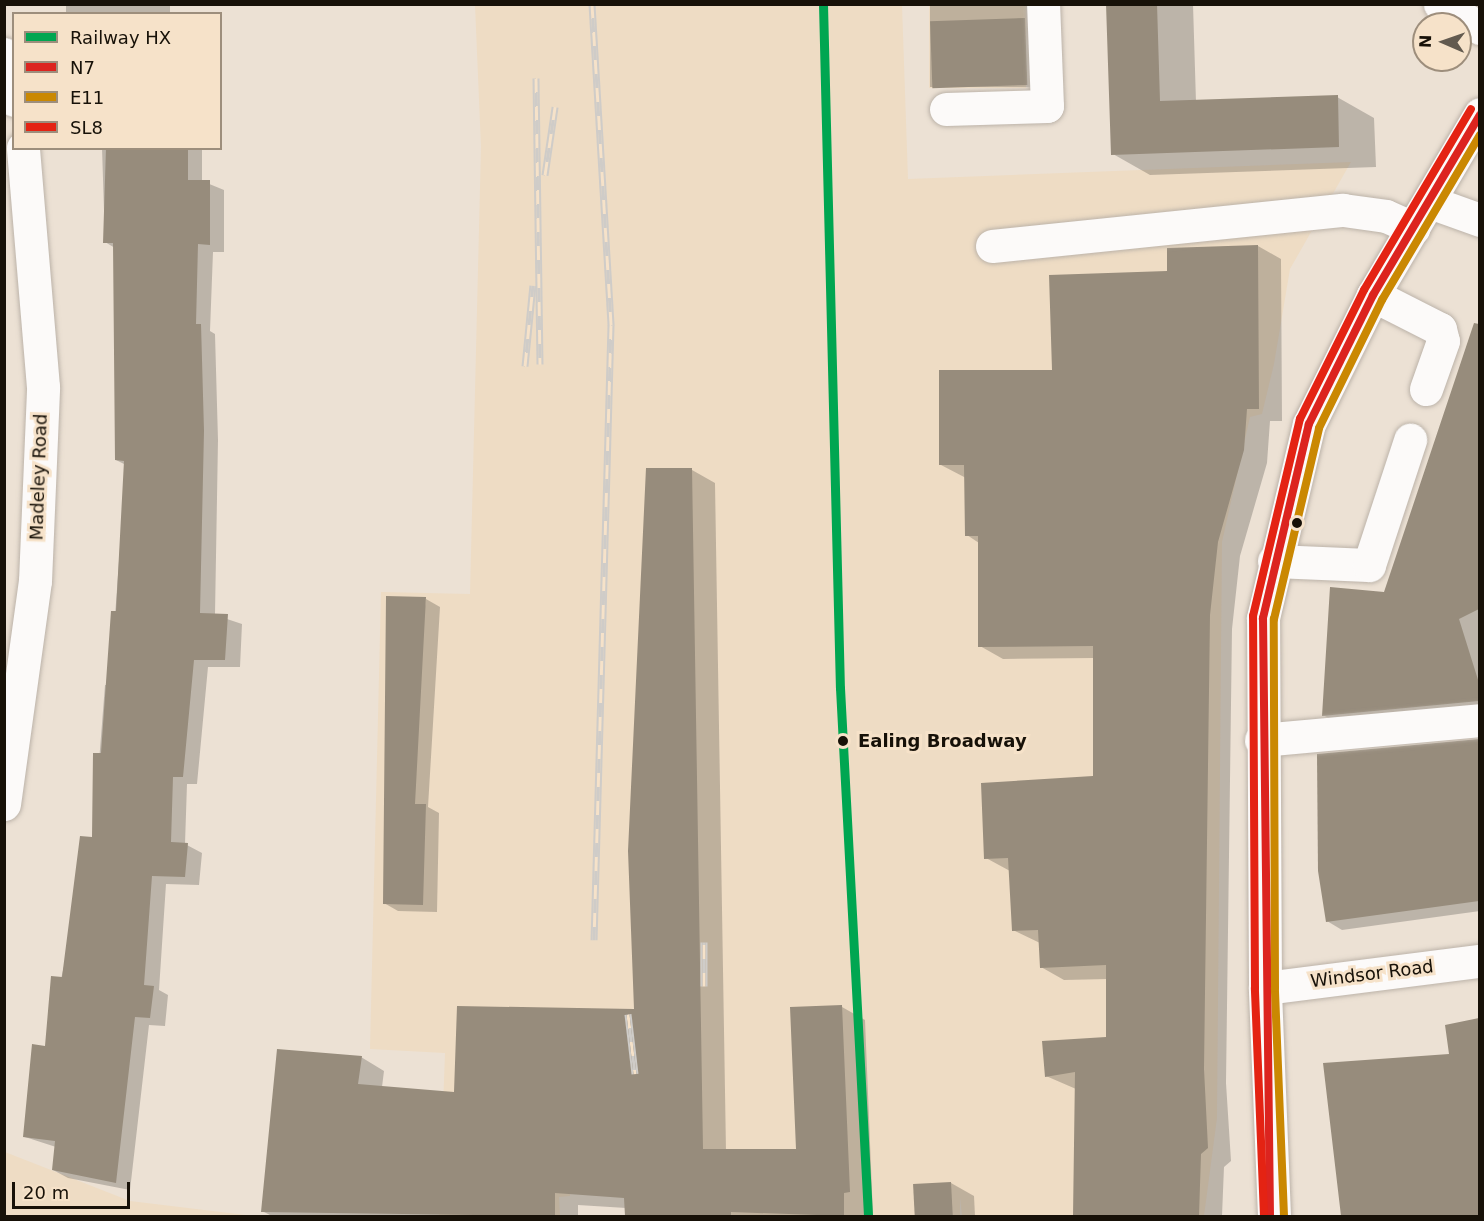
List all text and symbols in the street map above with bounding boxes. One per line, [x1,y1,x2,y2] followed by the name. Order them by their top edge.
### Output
[12,12,222,150] legend
[1412,12,1472,72] north arrow
[70,27,171,48] text: Railway HX
[1416,34,1435,48] text: N
[70,57,95,78] text: N7
[70,87,104,108] text: E11
[70,117,103,138] text: SL8
[26,413,52,541] street label: Madeley Road
[1291,517,1303,529] unlabelled marker
[858,730,1027,752] place label: Ealing Broadway
[833,731,853,751] marker: Ealing Broadway
[1309,956,1435,992] street label: Windsor Road
[15,1170,134,1208] scale bar
[23,1182,69,1203] text: 20 m

